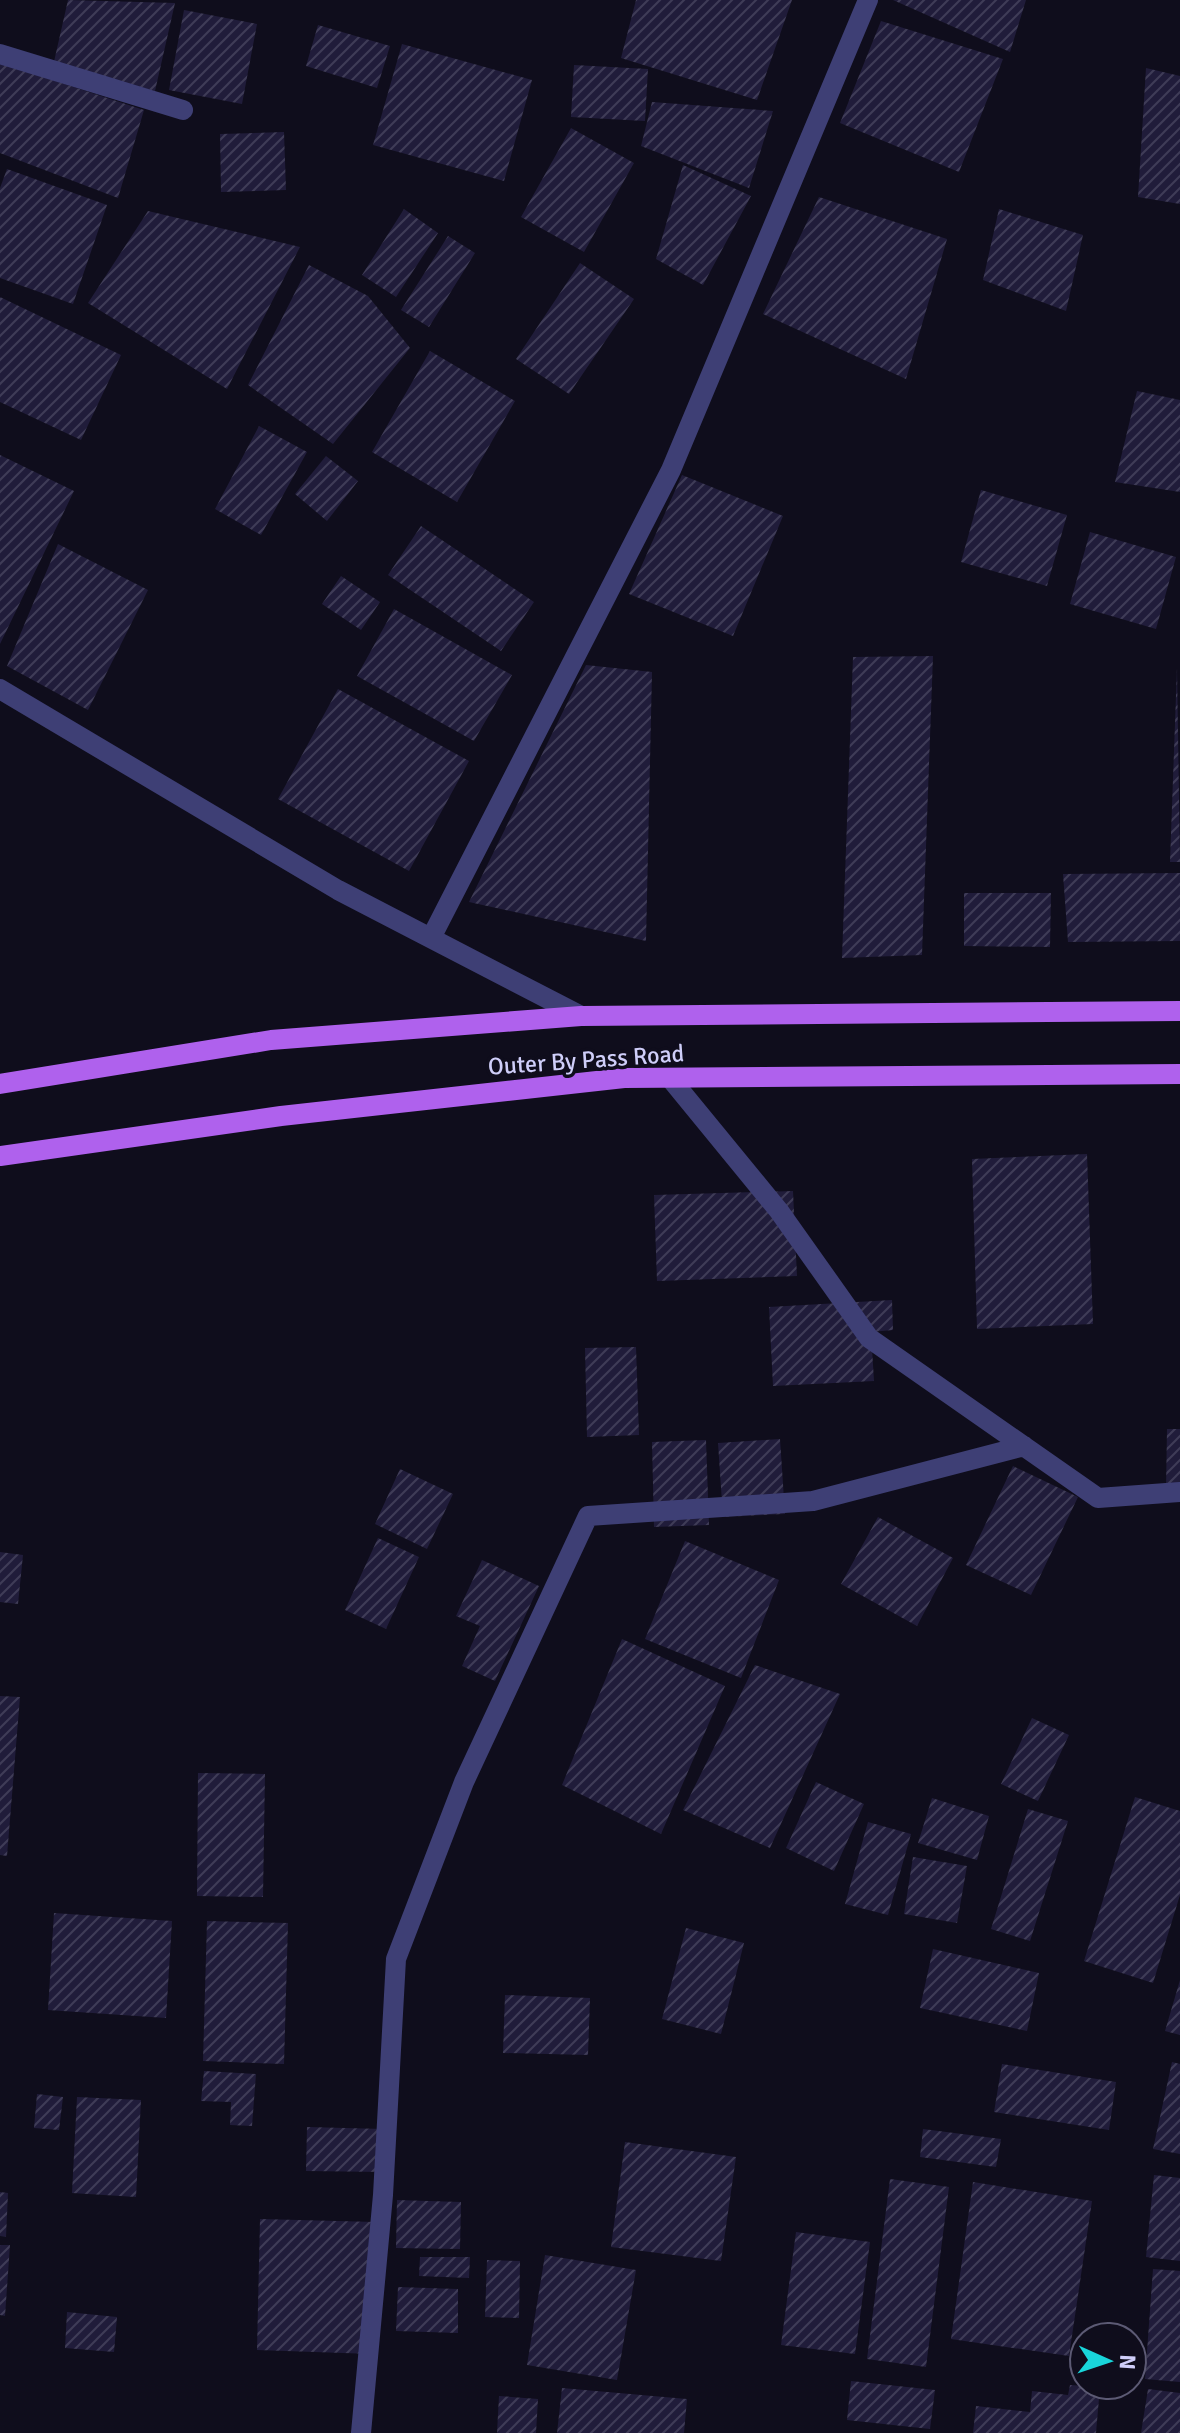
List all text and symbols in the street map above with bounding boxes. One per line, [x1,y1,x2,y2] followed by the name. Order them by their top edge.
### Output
[487,1038,685,1082] street label: Outer By Pass Road
[1068,2321,1148,2401] north arrow
[1114,2354,1141,2370] text: N

